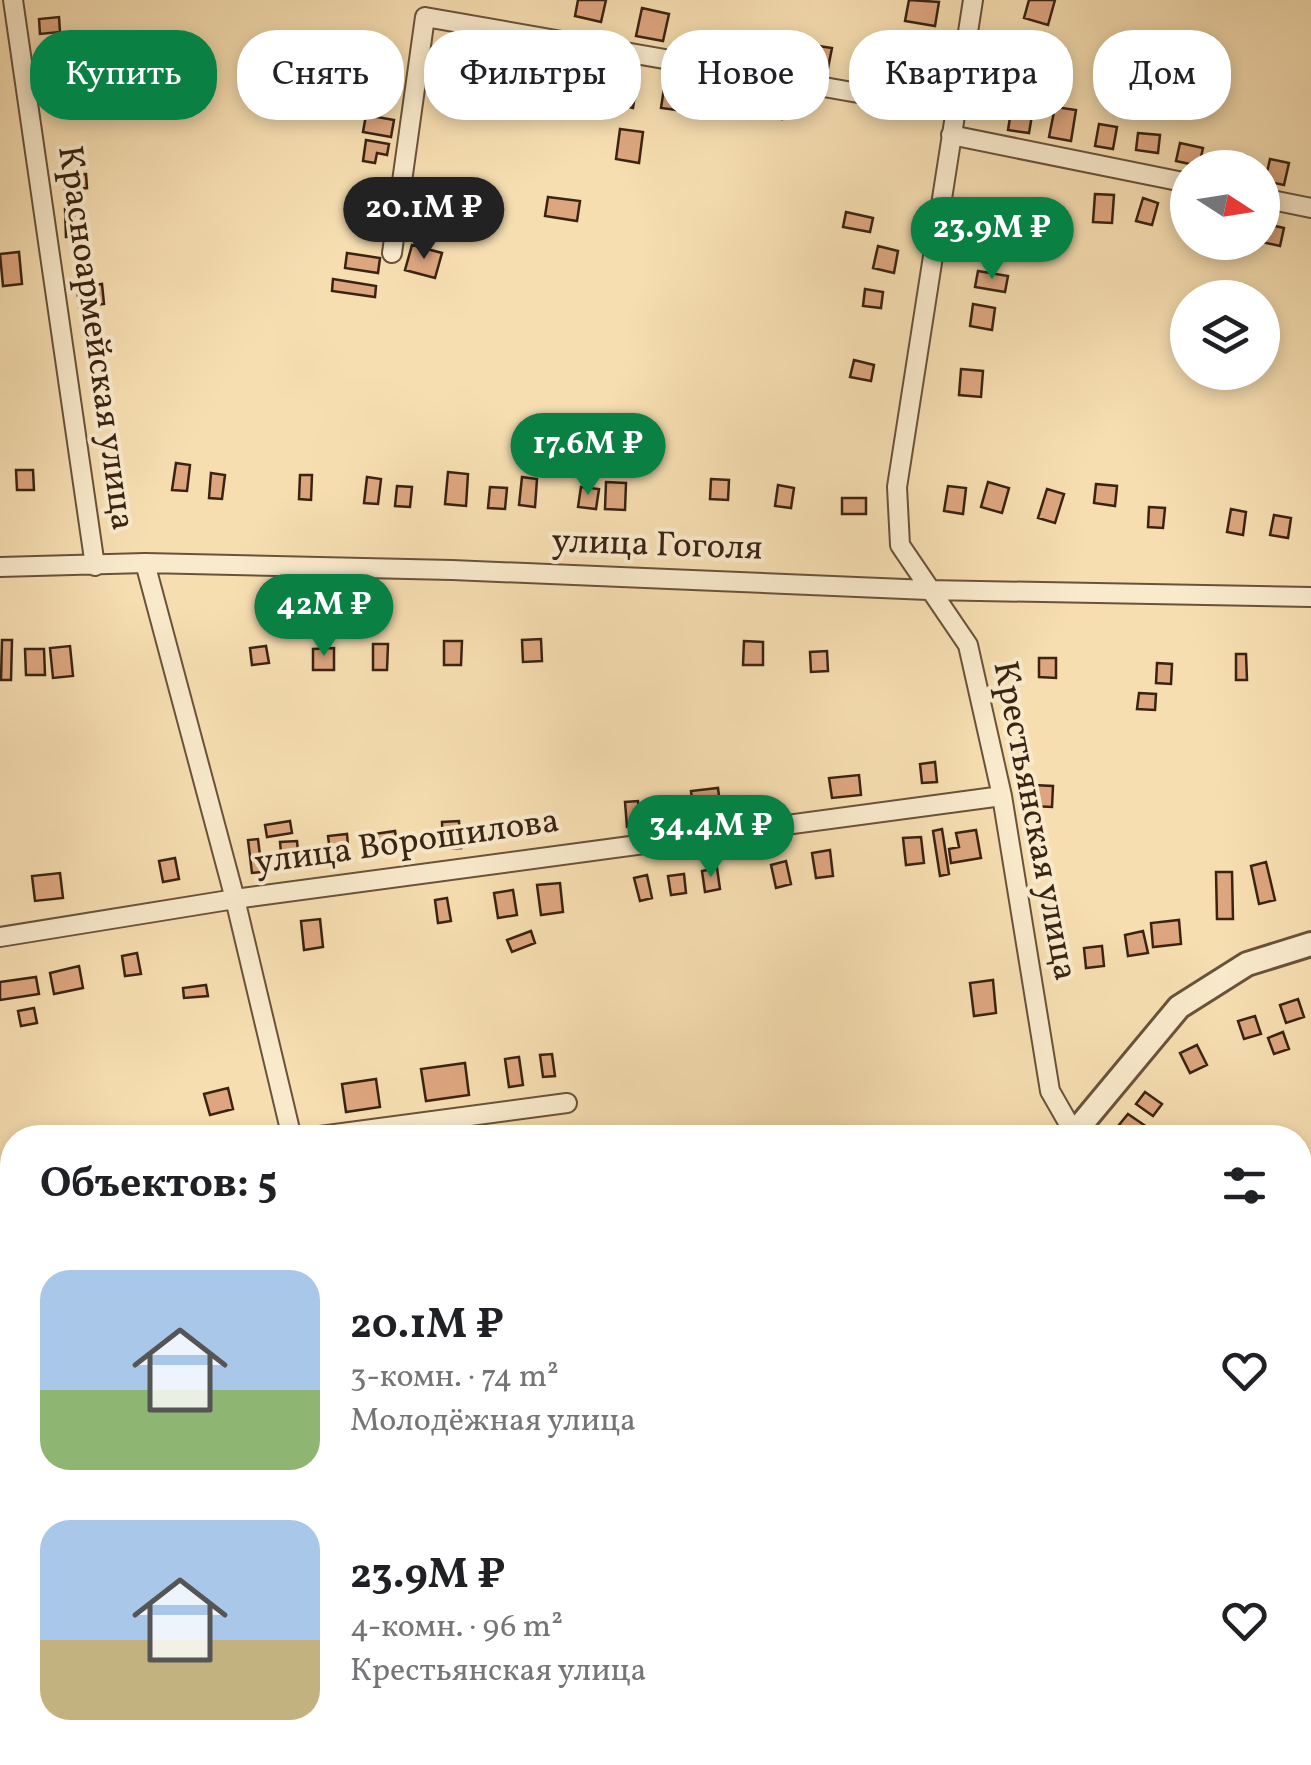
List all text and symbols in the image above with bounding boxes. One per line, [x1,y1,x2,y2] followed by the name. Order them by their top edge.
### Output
[30,30,217,120] chip: Купить
[237,30,404,120] chip: Снять
[424,30,641,120] chip: Фильтры
[661,30,829,120] chip: Новое
[849,30,1073,120] chip: Квартира
[1093,30,1231,120] chip: Дом
[44,143,146,533] street label: Красноармейская улица
[1170,150,1280,260] north arrow
[1170,150,1280,390] map controls
[332,177,516,262] pin: 20.1M ₽
[365,187,483,231] text: 20.1M ₽
[900,197,1084,282] pin: 23.9M ₽
[933,207,1051,251] text: 23.9M ₽
[1170,280,1280,390] button: layers
[496,413,680,498] pin: 17.6M ₽
[533,423,643,467] text: 17.6M ₽
[551,518,763,574] street label: улица Гоголя
[254,574,394,659] pin: 42M ₽
[276,584,372,628] text: 42M ₽
[980,657,1088,985] street label: Крестьянская улица
[619,795,803,880] pin: 34.4M ₽
[252,798,562,888] street label: улица Ворошилова
[649,805,773,849] text: 34.4M ₽
[40,1156,277,1215] text: Объектов: 5
[1217,1158,1272,1213] icon: filters
[350,1297,504,1356] text: 20.1M ₽
[120,1310,240,1430] icon: home
[1217,1343,1272,1398] icon: heart
[350,1356,559,1400] text: 3-комн. · 74 m²
[350,1400,636,1444] text: Молодёжная улица
[350,1547,506,1606] text: 23.9M ₽
[120,1560,240,1680] icon: home
[1217,1593,1272,1648] icon: heart
[350,1606,563,1650] text: 4-комн. · 96 m²
[350,1650,647,1694] text: Крестьянская улица

